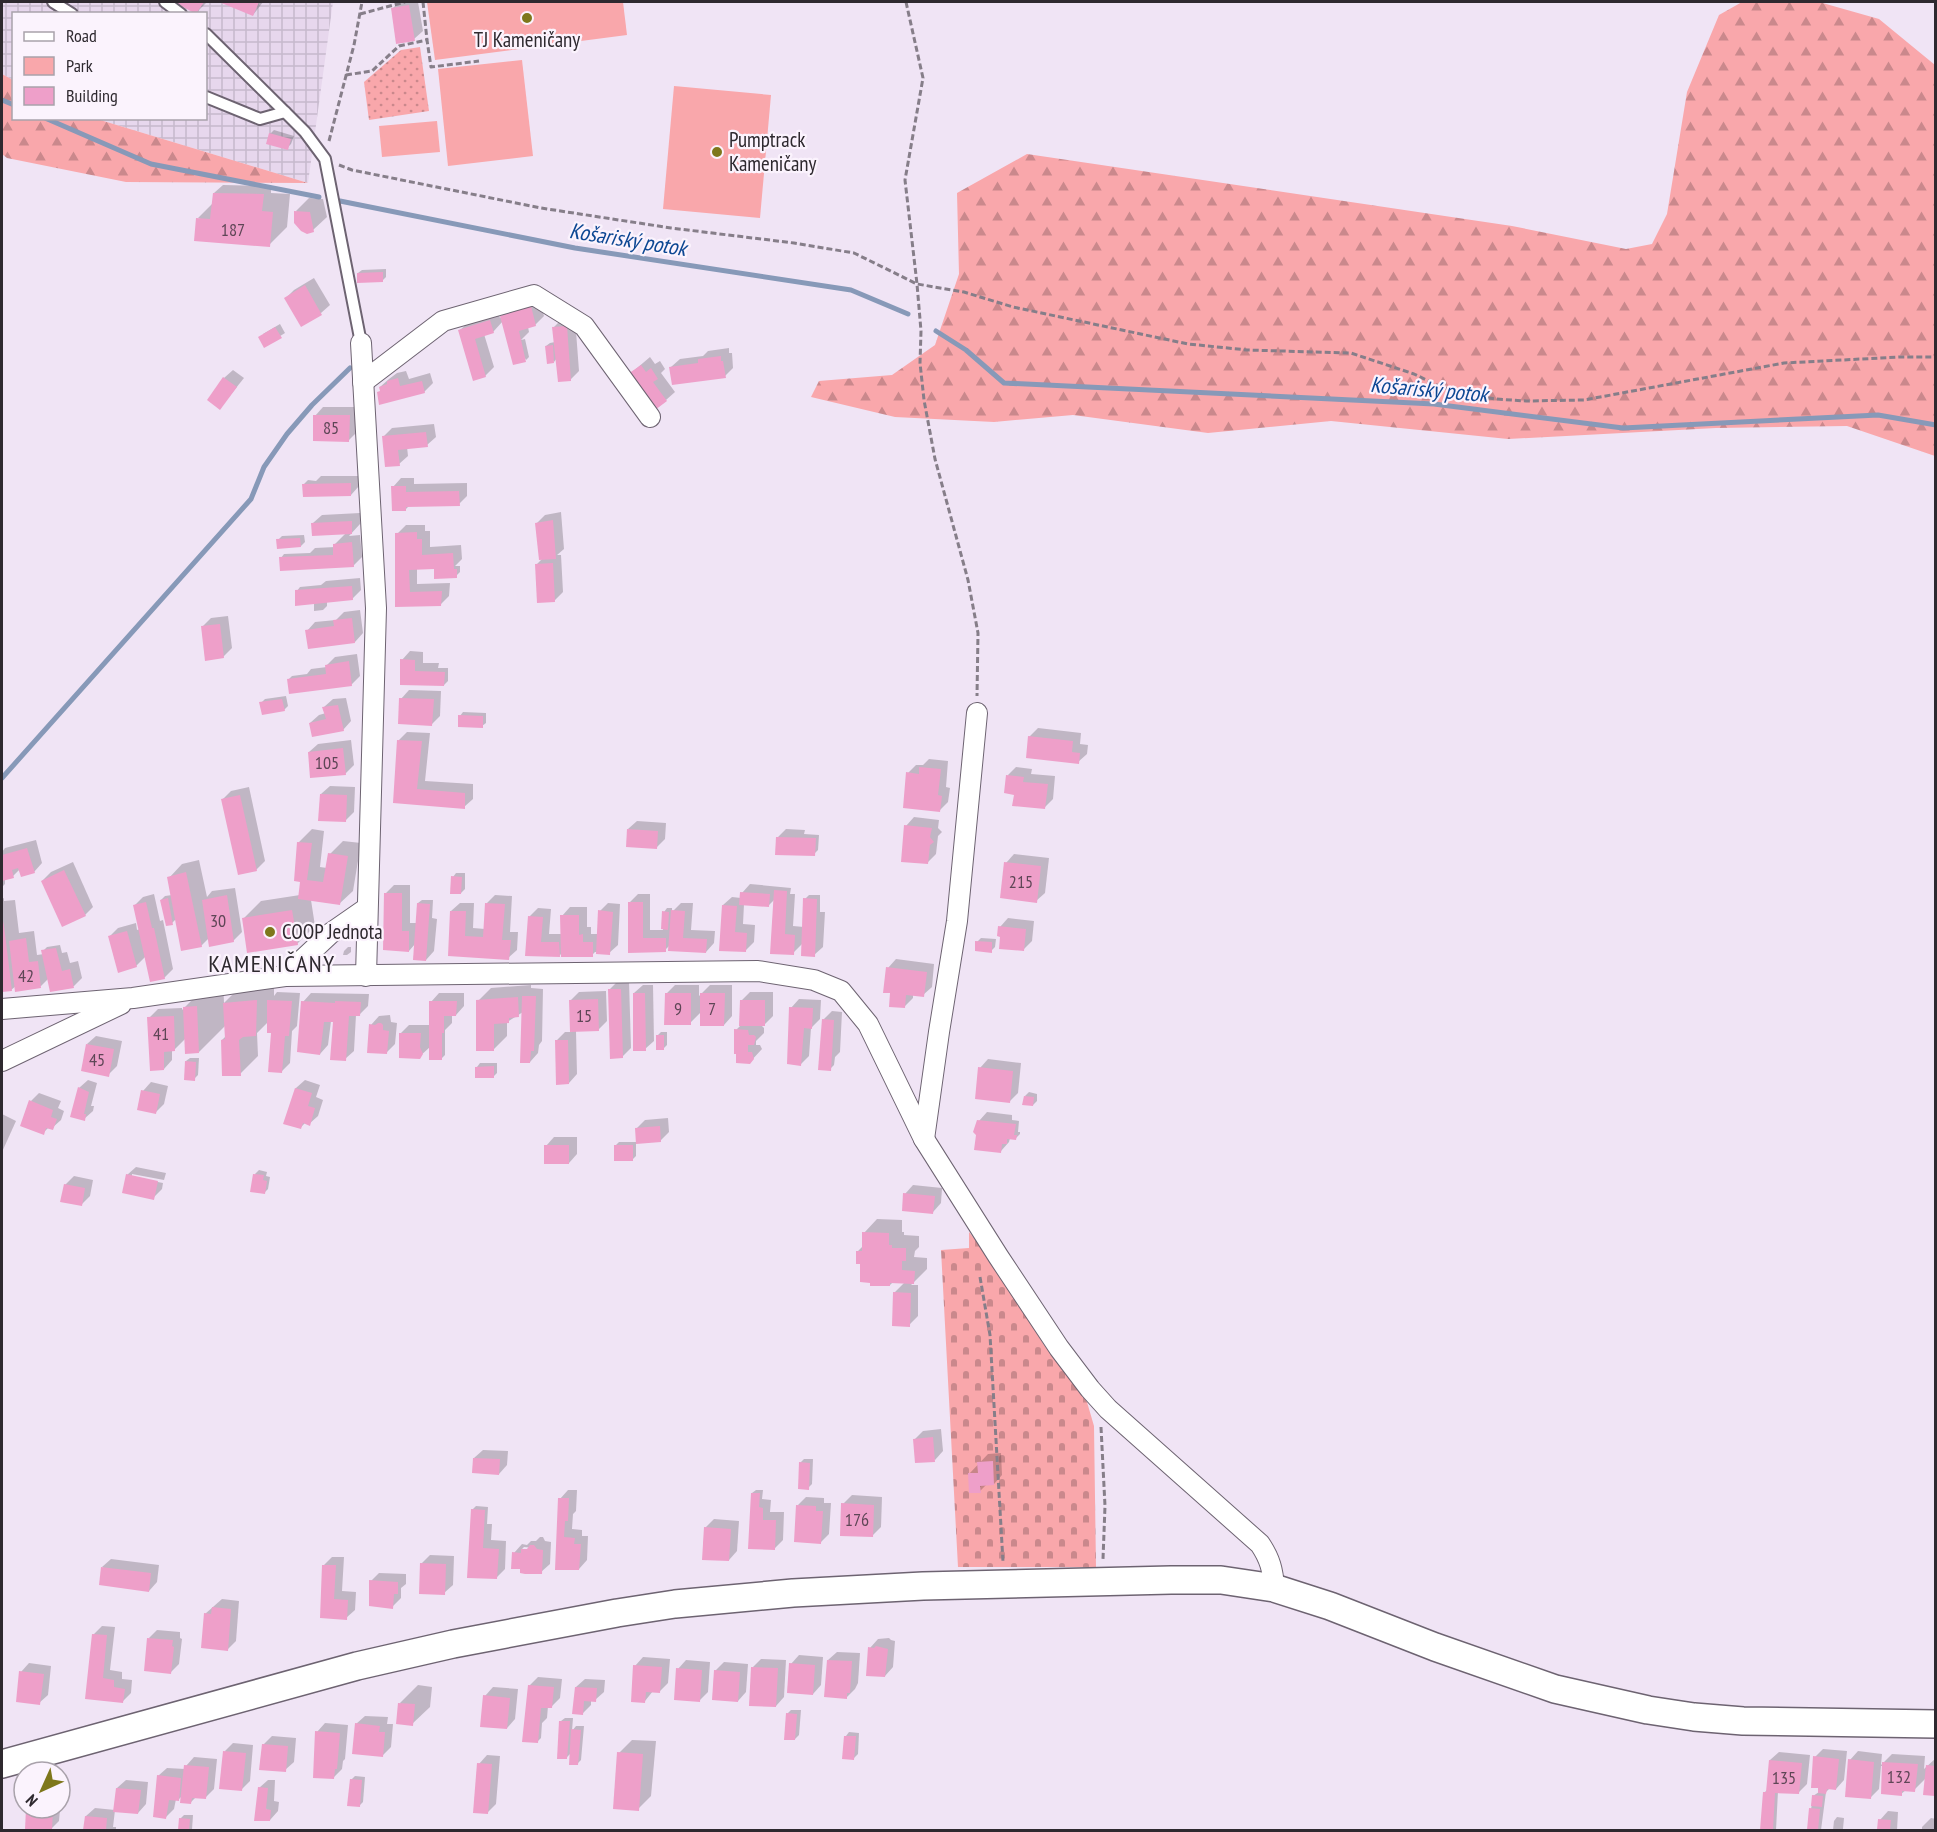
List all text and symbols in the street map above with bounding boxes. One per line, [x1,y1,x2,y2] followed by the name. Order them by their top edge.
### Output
[520,11,534,25] marker: TJ Kameničany
[12,12,207,120] legend
[66,24,97,47] text: Road
[474,26,580,53] place label: TJ Kameničany
[66,54,93,77] text: Park
[66,84,118,107] text: Building
[729,126,817,177] place label: Pumptrack Kameničany
[710,145,724,159] marker: Pumptrack Kameničany
[568,216,691,262] water label: Košariský potok
[221,218,245,241] house number: 187
[1369,370,1491,408] water label: Košariský potok
[323,416,339,439] house number: 85
[315,751,339,774] house number: 105
[1009,870,1033,893] house number: 215
[210,909,226,932] house number: 30
[282,918,383,945] place label: COOP Jednota
[263,925,277,939] marker: COOP Jednota
[208,948,336,979] district label: KAMENIČANY
[18,964,34,987] house number: 42
[674,997,682,1020] house number: 9
[708,997,716,1020] house number: 7
[576,1004,592,1027] house number: 15
[153,1022,169,1045] house number: 41
[89,1048,105,1071] house number: 45
[845,1508,869,1531] house number: 176
[12,1760,72,1820] north arrow
[1887,1765,1911,1788] house number: 132
[1772,1766,1796,1789] house number: 135
[21,1790,42,1811] text: N

